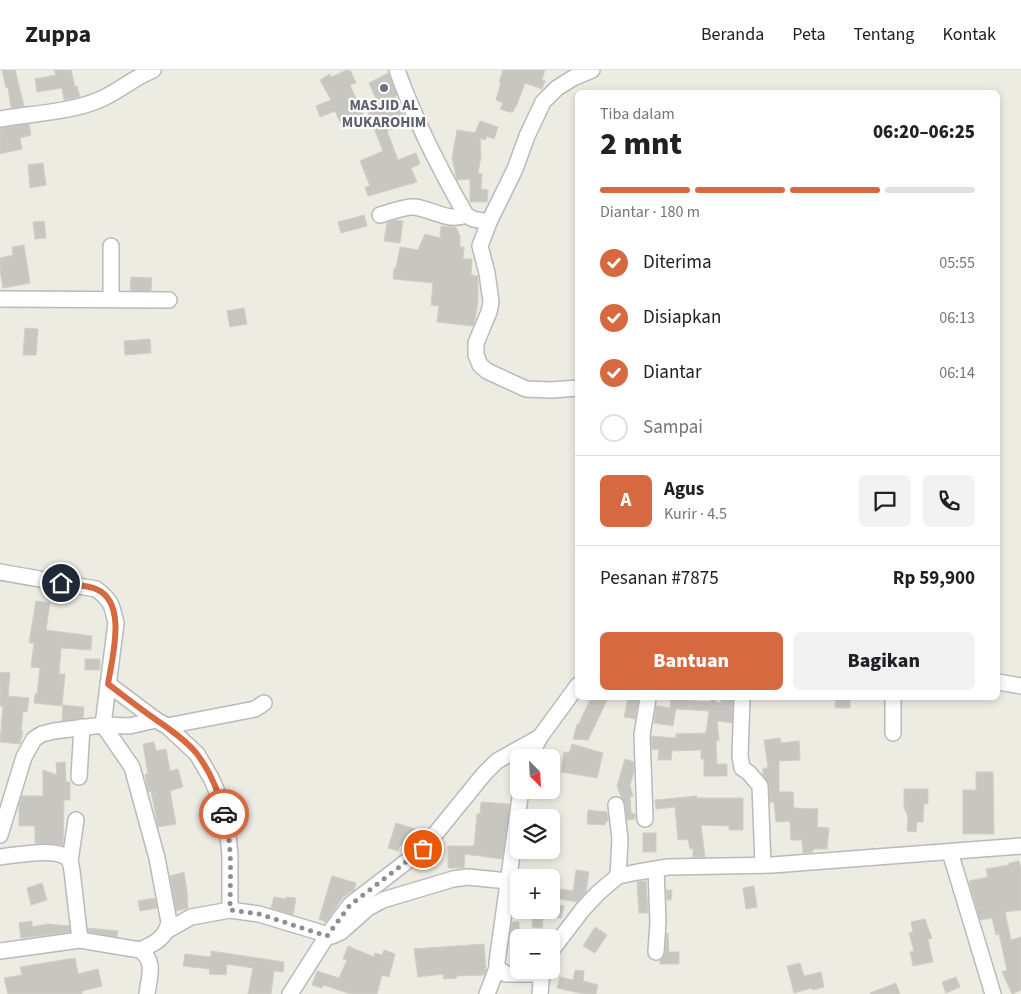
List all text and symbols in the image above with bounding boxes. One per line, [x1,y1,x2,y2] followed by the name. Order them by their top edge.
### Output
[25,17,91,52] text: Zuppa
[701,22,764,47] text: Beranda
[792,22,825,47] text: Peta
[853,22,914,47] text: Tentang
[942,22,996,47] text: Kontak
[378,82,390,94] marker: MASJID AL MUKAROHIM
[342,95,426,133] place label: MASJID AL MUKAROHIM
[600,103,675,125] text: Tiba dalam
[873,119,975,146] text: 06:20–06:25
[600,121,682,167] text: 2 mnt
[600,201,700,223] text: Diantar · 180 m
[600,249,628,277] icon: check
[643,249,712,276] text: Diterima
[939,252,975,274] text: 05:55
[600,304,628,332] icon: check
[643,304,721,331] text: Disiapkan
[939,307,975,329] text: 06:13
[600,359,628,387] icon: check
[643,359,702,386] text: Diantar
[939,362,975,384] text: 06:14
[643,414,703,441] text: Sampai
[859,475,911,527] button: chat
[923,475,975,527] button: phone
[664,476,704,503] text: Agus
[621,487,631,514] text: A
[664,503,727,525] text: Kurir · 4.5
[40,562,82,604] pin
[600,565,719,592] text: Pesanan #7875
[893,565,975,592] text: Rp 59,900
[47,569,75,597] icon: home
[600,632,783,690] button: Bantuan
[793,632,975,690] button: Bagikan
[510,749,560,799] north arrow
[510,749,560,979] map controls
[199,789,249,839] courier
[210,800,238,828] icon: car
[510,809,560,859] button: layers
[402,828,444,870] pin
[409,835,437,863] icon: bag
[510,869,560,919] button: +
[510,929,560,979] button: −

